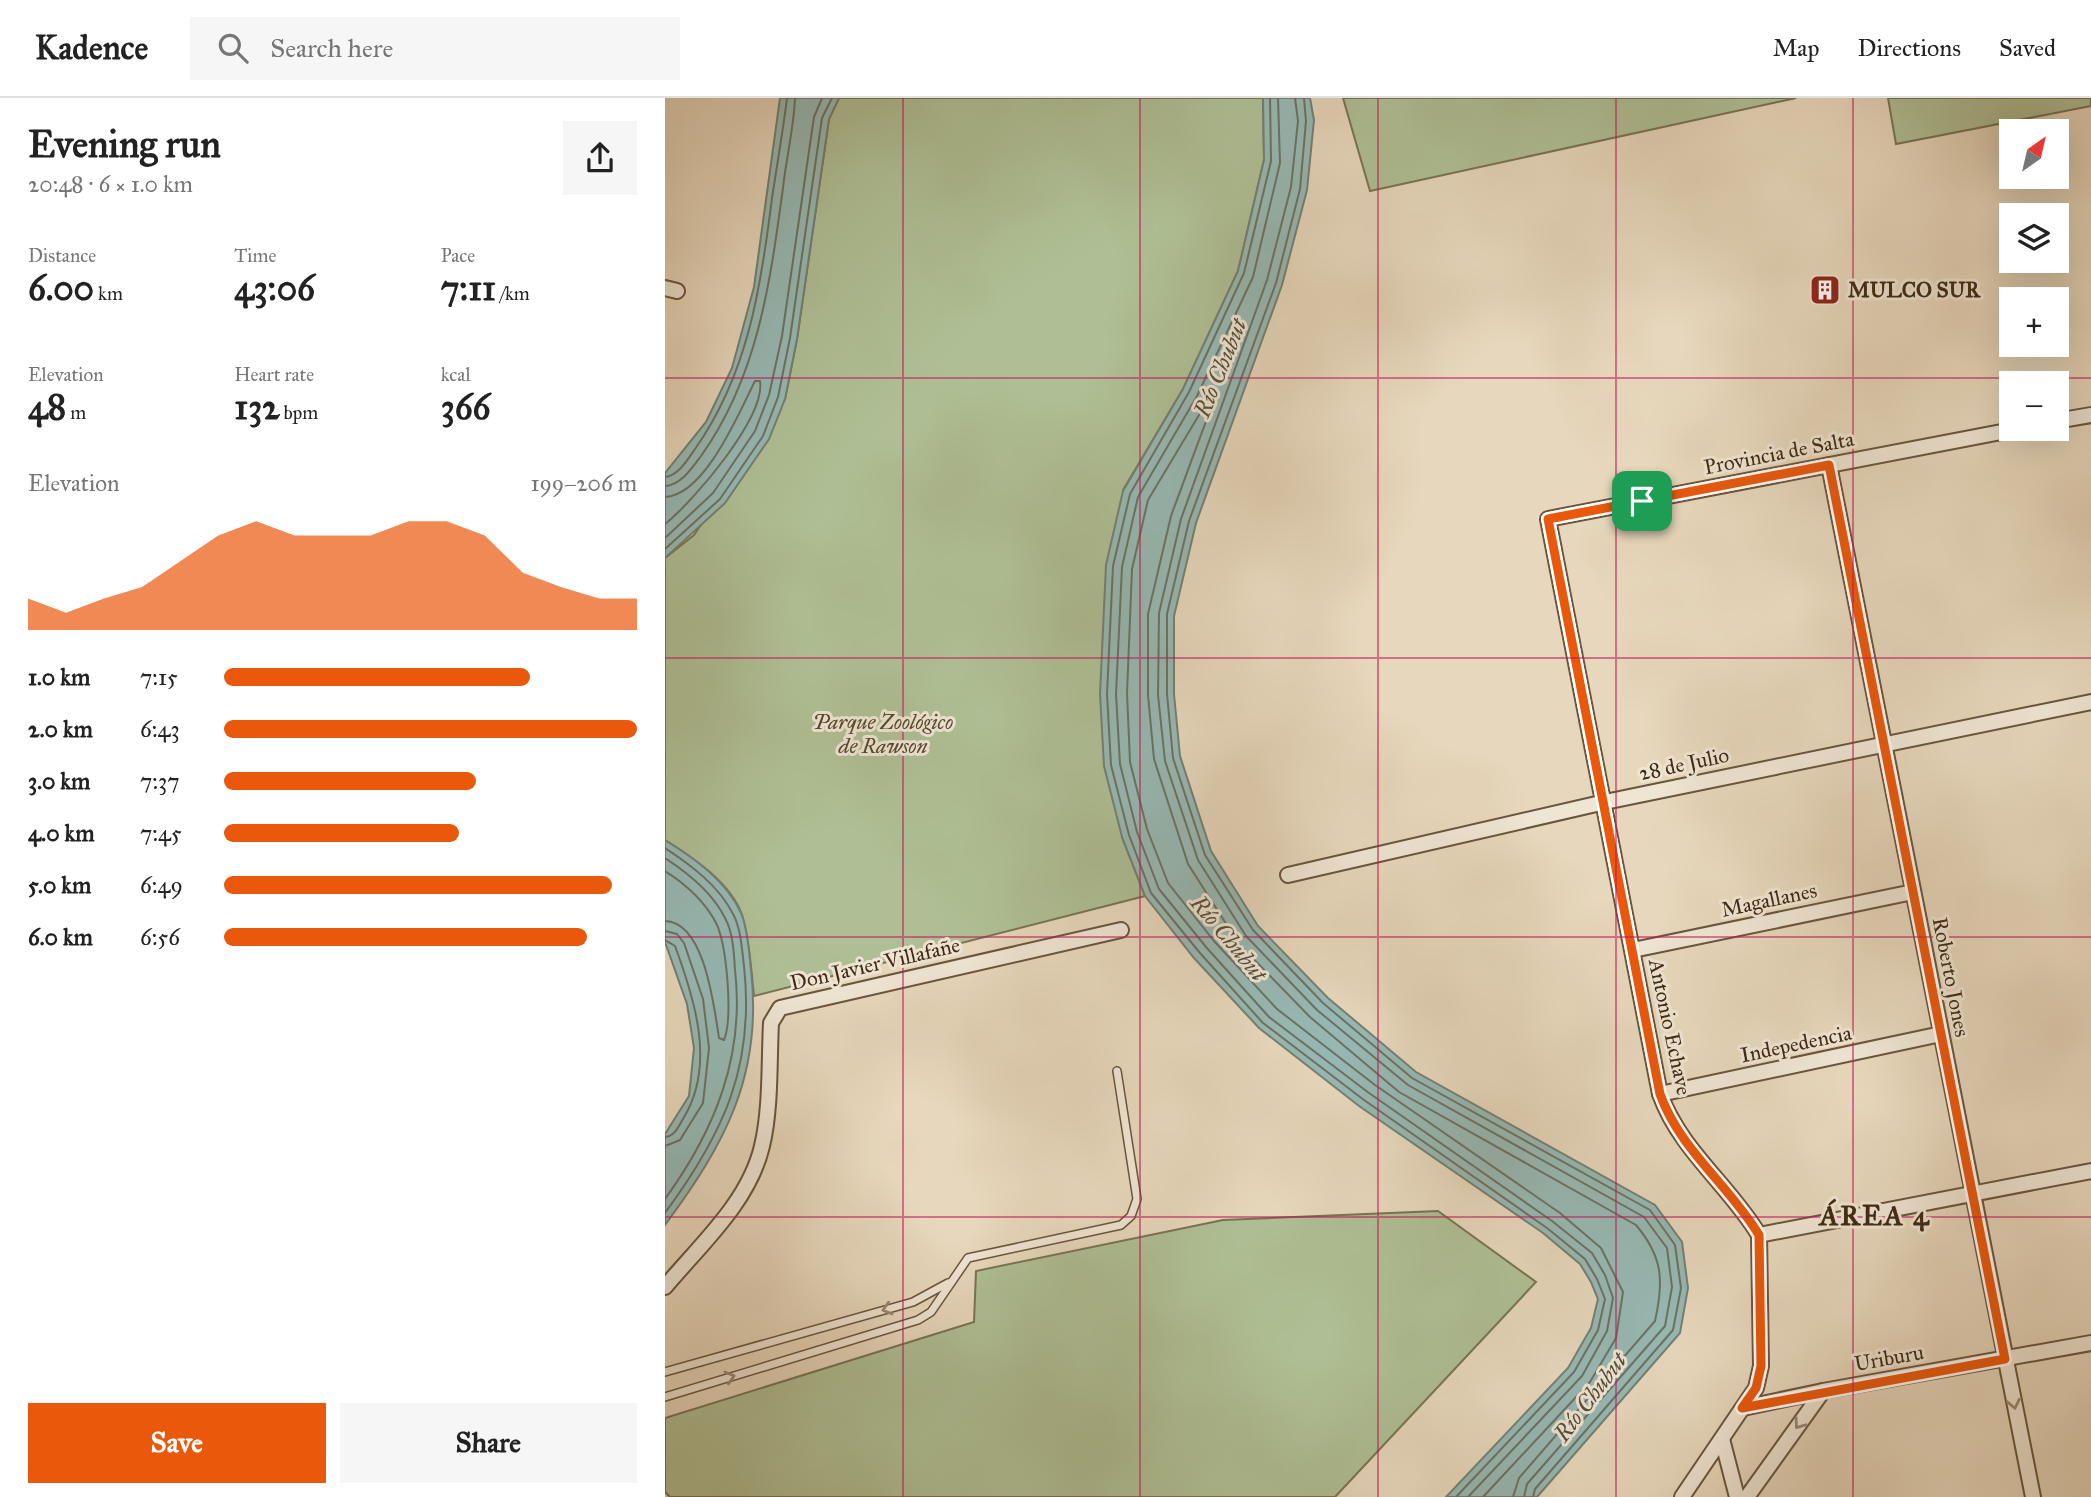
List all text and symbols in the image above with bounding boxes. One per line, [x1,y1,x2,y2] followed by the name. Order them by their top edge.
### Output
[190,17,680,80] search box
[35,28,148,68] text: Kadence
[214,29,252,67] icon: search
[270,32,393,64] text: Search here
[1773,33,1820,63] text: Map
[1858,33,1961,63] text: Directions
[1999,33,2056,63] text: Saved
[1999,119,2069,189] north arrow
[1999,119,2069,441] map controls
[28,121,221,167] text: Evening run
[563,121,637,195] button: share
[28,170,193,198] text: 20:48 · 6 × 1.0 km
[1999,203,2069,273] button: layers
[28,244,96,267] text: Distance
[234,244,276,267] text: Time
[441,244,475,267] text: Pace
[28,267,94,310] text: 6.00
[234,267,315,310] text: 43:06
[441,267,496,310] text: 7:11
[1808,273,1842,307] building icon: MULCO SUR
[1848,277,1981,303] place label: MULCO SUR
[94,282,123,305] text: km
[496,282,530,305] text: /km
[1999,287,2069,357] button: +
[1187,313,1253,422] water label: Río Chubut
[28,363,103,386] text: Elevation
[234,363,314,386] text: Heart rate
[441,363,471,386] text: kcal
[1999,371,2069,441] button: −
[28,386,66,429] text: 48
[234,386,279,429] text: 132
[441,386,491,429] text: 366
[66,401,86,424] text: m
[279,401,318,424] text: bpm
[1702,426,1856,480] street label: Provincia de Salta
[28,469,119,497] text: Elevation
[531,469,637,497] text: 199–206 m
[1612,471,1672,531] pin
[1623,482,1661,520] icon: arrive
[28,663,90,691] text: 1.0 km
[140,663,178,691] text: 7:15
[813,709,953,759] park label: Parque Zoológico de Rawson
[28,715,93,743] text: 2.0 km
[140,715,180,743] text: 6:43
[1637,742,1732,786] street label: 28 de Julio
[28,767,90,795] text: 3.0 km
[140,767,180,795] text: 7:37
[28,819,94,847] text: 4.0 km
[140,819,182,847] text: 7:45
[28,871,91,899] text: 5.0 km
[140,871,183,899] text: 6:49
[1719,877,1819,923] street label: Magallanes
[1184,889,1274,988] water label: Río Chubut
[1927,915,1975,1039] street label: Roberto Jones
[28,923,93,951] text: 6.0 km
[140,923,180,951] text: 6:56
[788,932,963,996] street label: Don Javier Villafañe
[1643,955,1697,1098] street label: Antonio Echave
[1738,1020,1854,1068] street label: Indepedencia
[1817,1198,1931,1233] district label: ÁREA 4
[881,1301,893,1316] one-way arrow
[1852,1339,1926,1377] street label: Uriburu
[1547,1346,1634,1448] water label: Río Chubut
[724,1371,736,1386] one-way arrow
[2006,1398,2021,1410] one-way arrow
[28,1403,326,1483] button: Save
[340,1403,637,1483] button: Share
[1795,1416,1807,1429] one-way arrow

